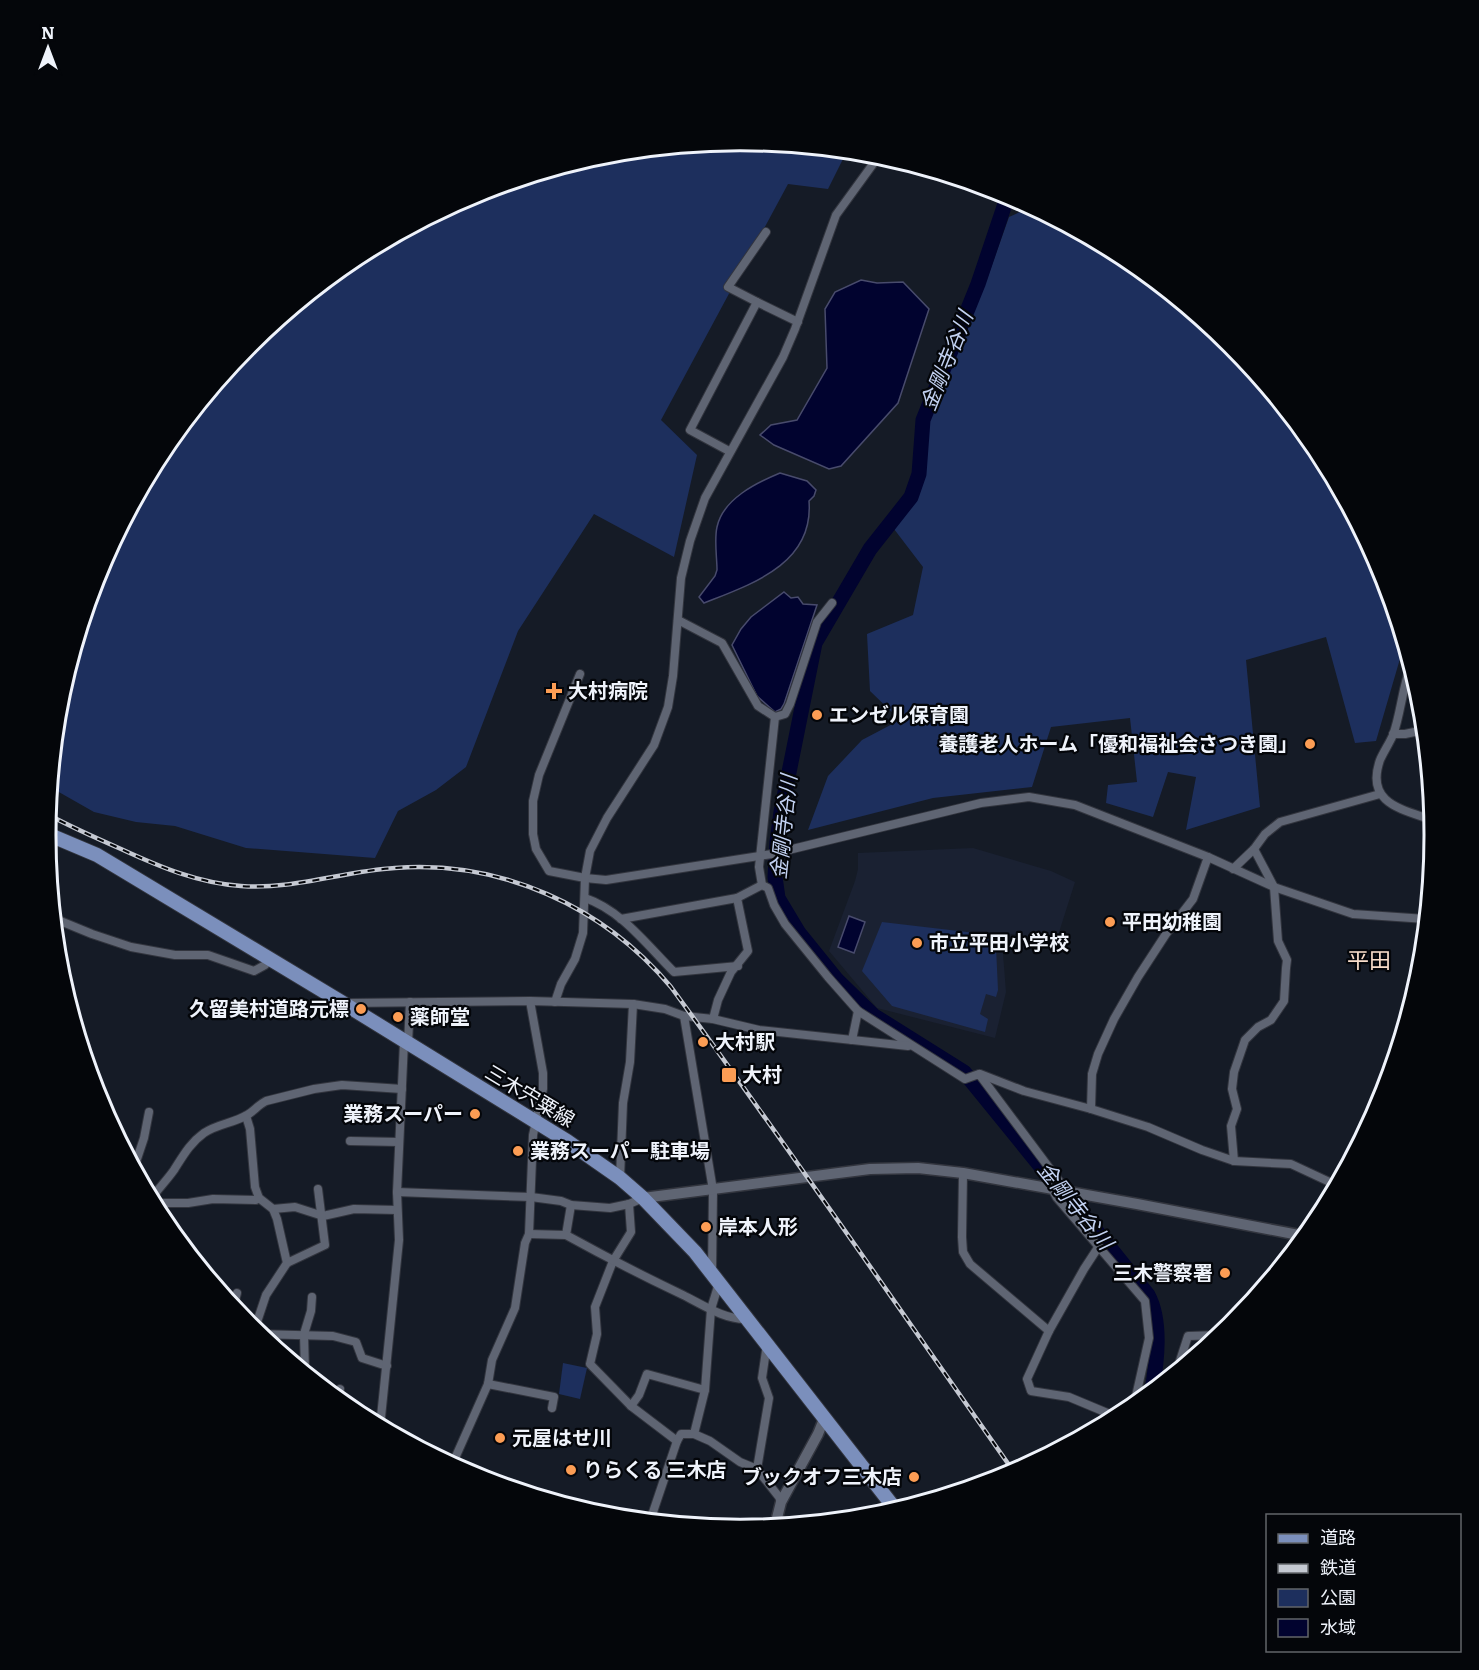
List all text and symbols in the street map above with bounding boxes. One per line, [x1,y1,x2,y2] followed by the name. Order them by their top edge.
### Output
[18,18,78,78] north arrow
[41,20,55,44] text: N
[911,304,979,415] water label: 金剛寺谷川
[568,674,648,704] place label: 大村病院
[545,682,563,700] marker: 大村病院
[829,698,969,728] place label: エンゼル保育園
[810,708,824,722] marker: エンゼル保育園
[939,727,1298,757] place label: 養護老人ホーム「優和福祉会さつき園」
[1303,737,1317,751] marker: 養護老人ホーム「優和福祉会さつき園」
[761,771,803,881] water label: 金剛寺谷川
[1122,905,1222,935] place label: 平田幼稚園
[1103,915,1117,929] marker: 平田幼稚園
[929,926,1069,956] place label: 市立平田小学校
[910,936,924,950] marker: 市立平田小学校
[1347,942,1391,975] district label: 平田
[189,992,349,1022] place label: 久留美村道路元標
[410,1000,470,1030] place label: 薬師堂
[354,1002,368,1016] marker: 久留美村道路元標
[391,1010,405,1024] marker: 薬師堂
[715,1025,775,1055] place label: 大村駅
[696,1035,710,1049] marker: 大村駅
[480,1056,582,1133] street label: 三木宍粟線
[742,1058,782,1088] place label: 大村
[720,1066,738,1084] marker: 大村
[343,1097,463,1127] place label: 業務スーパー
[468,1107,482,1121] marker: 業務スーパー
[530,1134,710,1164] place label: 業務スーパー駐車場
[511,1144,525,1158] marker: 業務スーパー駐車場
[1032,1154,1123,1257] water label: 金剛寺谷川
[718,1210,798,1240] place label: 岸本人形
[699,1220,713,1234] marker: 岸本人形
[1113,1256,1213,1286] place label: 三木警察署
[1218,1266,1232,1280] marker: 三木警察署
[512,1421,612,1451] place label: 元屋はせ川
[493,1431,507,1445] marker: 元屋はせ川
[583,1453,727,1483] place label: りらくる 三木店
[742,1460,902,1490] place label: ブックオフ三木店
[564,1463,578,1477] marker: りらくる 三木店
[907,1470,921,1484] marker: ブックオフ三木店
[1266,1514,1461,1652] legend
[1320,1523,1356,1550] text: 道路
[1320,1553,1356,1580] text: 鉄道
[1320,1583,1356,1610] text: 公園
[1320,1613,1356,1640] text: 水域

